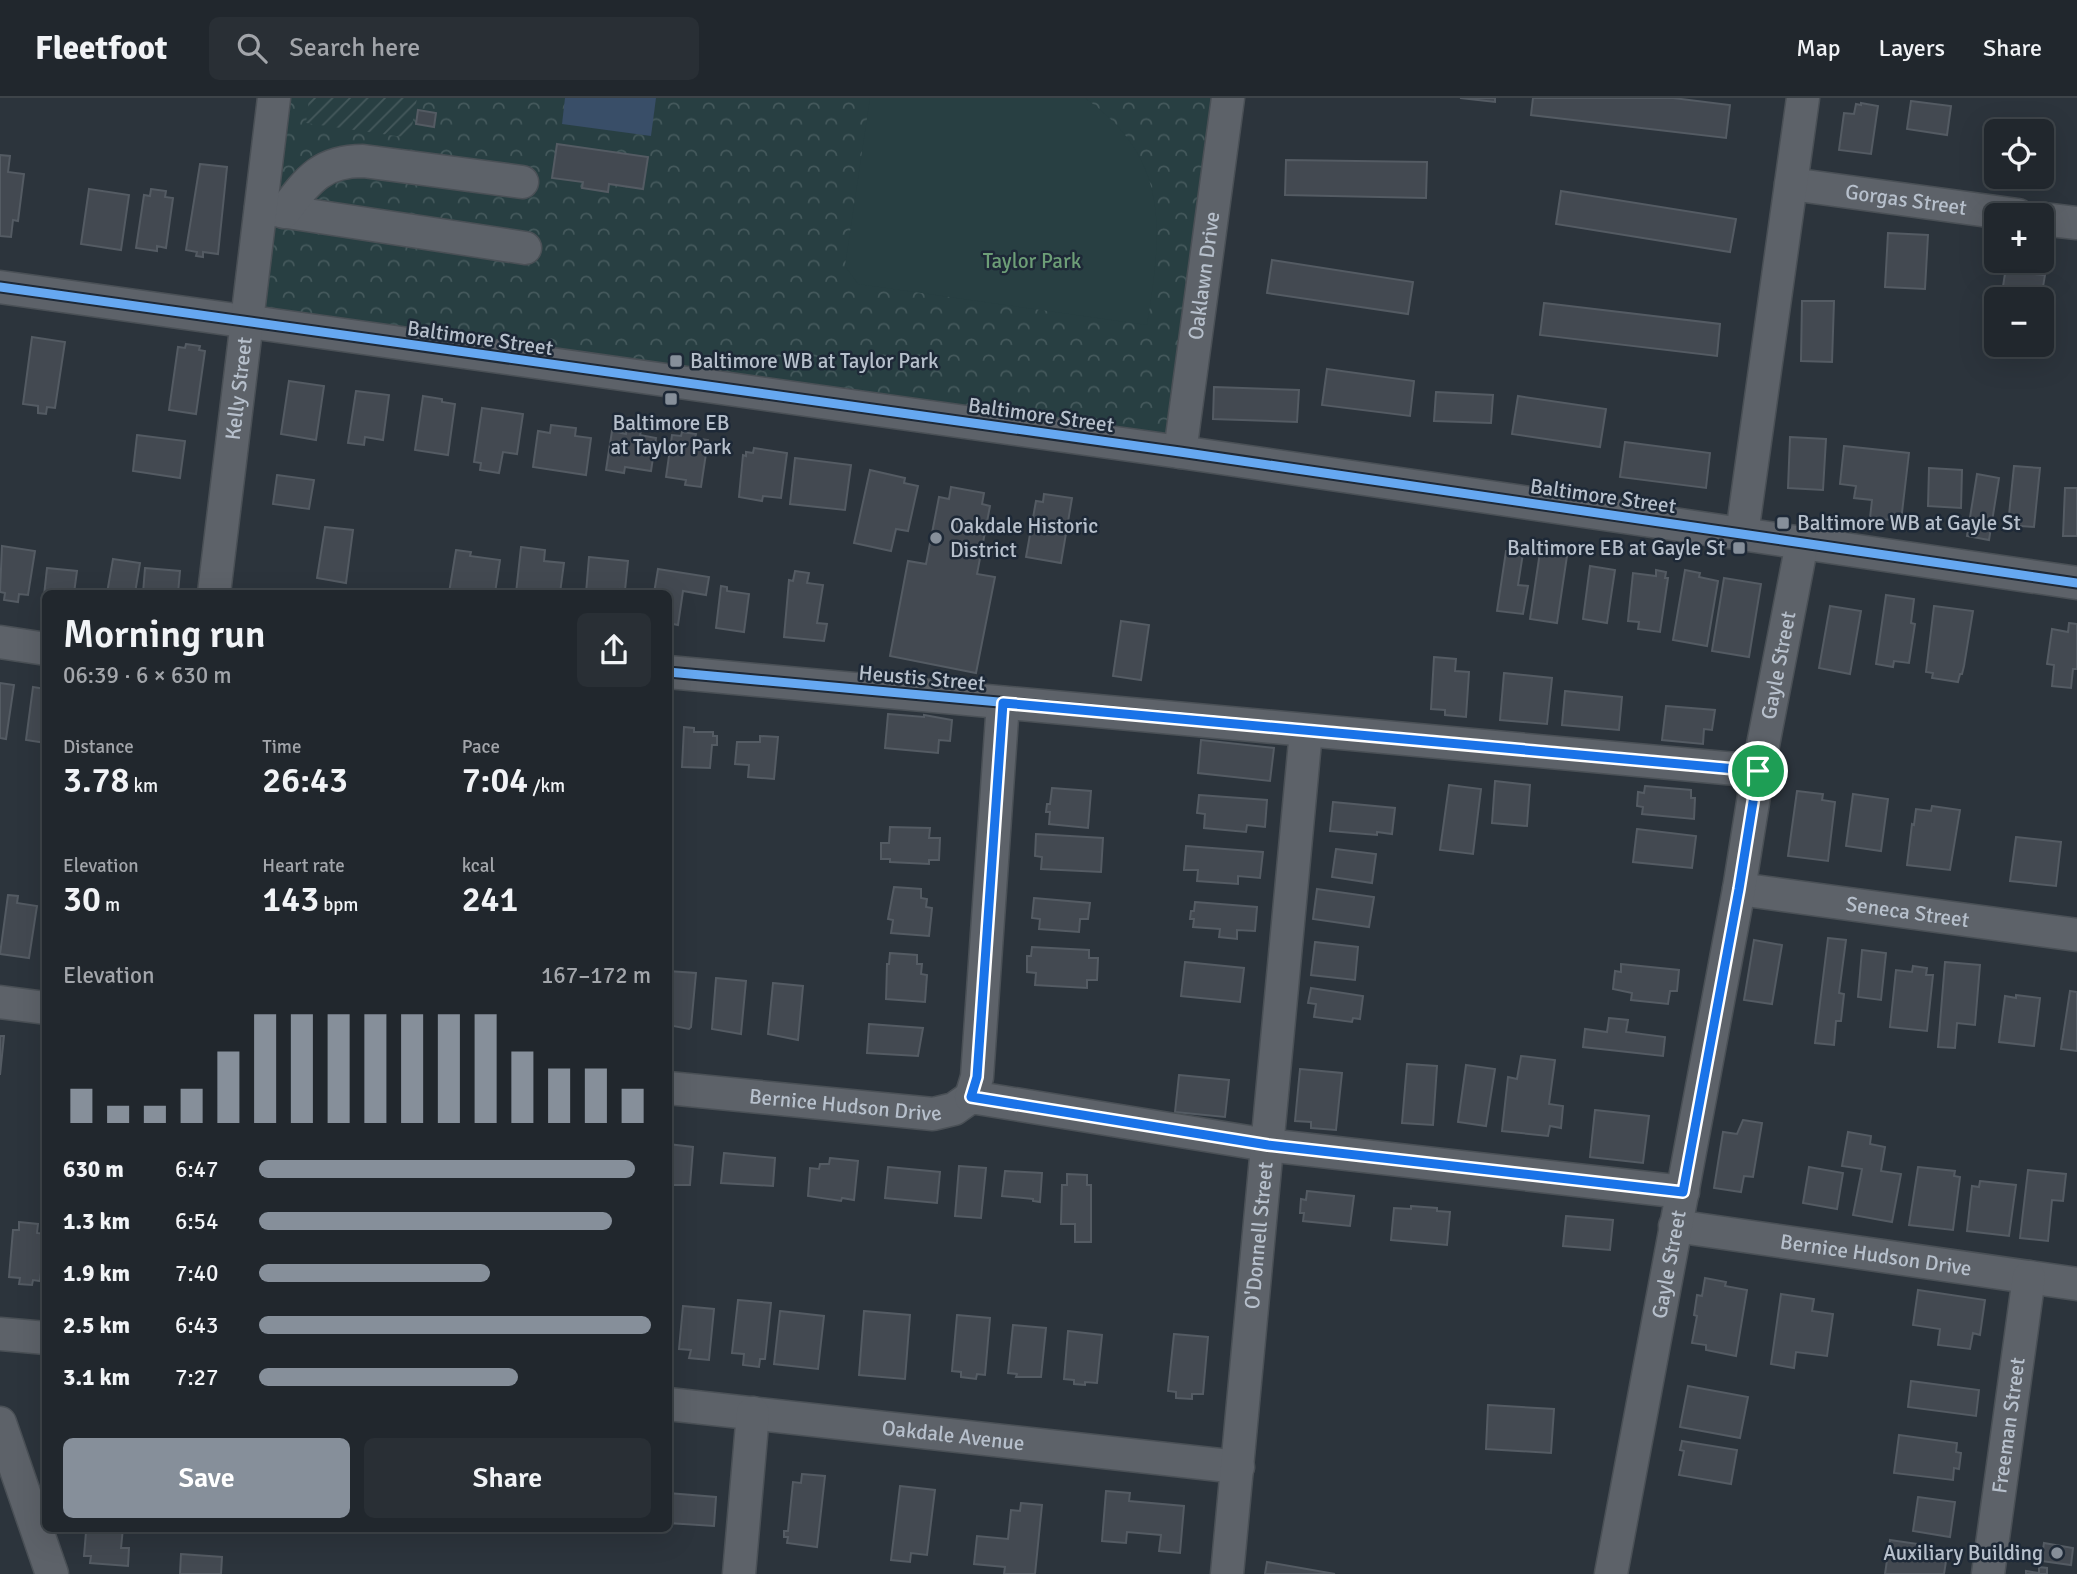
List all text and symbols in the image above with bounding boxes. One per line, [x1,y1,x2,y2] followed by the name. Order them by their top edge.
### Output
[209,17,699,80] search box
[35,28,167,69] text: Fleetfoot
[233,29,271,67] icon: search
[289,32,420,64] text: Search here
[1796,33,1841,63] text: Map
[1879,33,1945,63] text: Layers
[1983,33,2042,63] text: Share
[1984,119,2054,357] map controls
[1984,119,2054,189] button: locate
[1844,179,1968,221] street label: Gorgas Street
[1984,203,2054,273] button: +
[1182,210,1225,341] street label: Oaklawn Drive
[983,248,1082,274] park label: Taylor Park
[1984,287,2054,357] button: −
[405,315,555,361] street label: Baltimore Street
[220,335,258,442] street label: Kelly Street
[690,348,939,374] place label: Baltimore WB at Taylor Park
[668,353,684,369] marker: Baltimore WB at Taylor Park
[663,391,679,407] marker: Baltimore EB at Taylor Park
[966,392,1116,438] street label: Baltimore Street
[611,410,732,460] place label: Baltimore EB at Taylor Park
[1528,473,1678,519] street label: Baltimore Street
[1797,510,2021,536] place label: Baltimore WB at Gayle St
[950,513,1098,563] place label: Oakdale Historic District
[1775,515,1791,531] marker: Baltimore WB at Gayle St
[928,530,944,546] marker: Oakdale Historic District
[1507,535,1725,561] place label: Baltimore EB at Gayle St
[1731,540,1747,556] marker: Baltimore EB at Gayle St
[1755,609,1802,722] street label: Gayle Street
[63,611,266,658] text: Morning run
[577,613,651,687] button: share
[858,660,986,696] street label: Heustis Street
[63,661,232,690] text: 06:39 · 6 × 630 m
[63,735,134,759] text: Distance
[262,735,301,759] text: Time
[462,735,500,759] text: Pace
[1728,741,1788,801] pin
[1739,752,1777,790] icon: arrive
[63,759,129,802] text: 3.78
[262,759,348,802] text: 26:43
[462,759,528,802] text: 7:04
[129,774,158,798] text: km
[528,774,565,798] text: /km
[63,854,139,878] text: Elevation
[262,854,345,878] text: Heart rate
[462,854,495,878] text: kcal
[63,878,101,921] text: 30
[262,878,319,921] text: 143
[462,878,518,921] text: 241
[1844,891,1971,933] street label: Seneca Street
[101,893,120,917] text: m
[319,893,358,917] text: bpm
[63,961,155,990] text: Elevation
[541,961,651,990] text: 167–172 m
[748,1083,944,1127] street label: Bernice Hudson Drive
[63,1155,124,1184] text: 630 m
[175,1155,218,1184] text: 6:47
[1239,1161,1279,1310] street label: O'Donnell Street
[63,1207,130,1236] text: 1.3 km
[175,1207,218,1236] text: 6:54
[1646,1208,1692,1321] street label: Gayle Street
[1779,1228,1973,1282] street label: Bernice Hudson Drive
[63,1259,130,1288] text: 1.9 km
[175,1259,218,1288] text: 7:40
[63,1311,130,1340] text: 2.5 km
[175,1311,218,1340] text: 6:43
[1986,1356,2031,1495] street label: Freeman Street
[63,1363,130,1392] text: 3.1 km
[175,1363,218,1392] text: 7:27
[881,1415,1026,1456] street label: Oakdale Avenue
[63,1438,350,1518] button: Save
[364,1438,651,1518] button: Share
[1883,1540,2043,1566] place label: Auxiliary Building
[2049,1545,2065,1561] marker: Auxiliary Building

